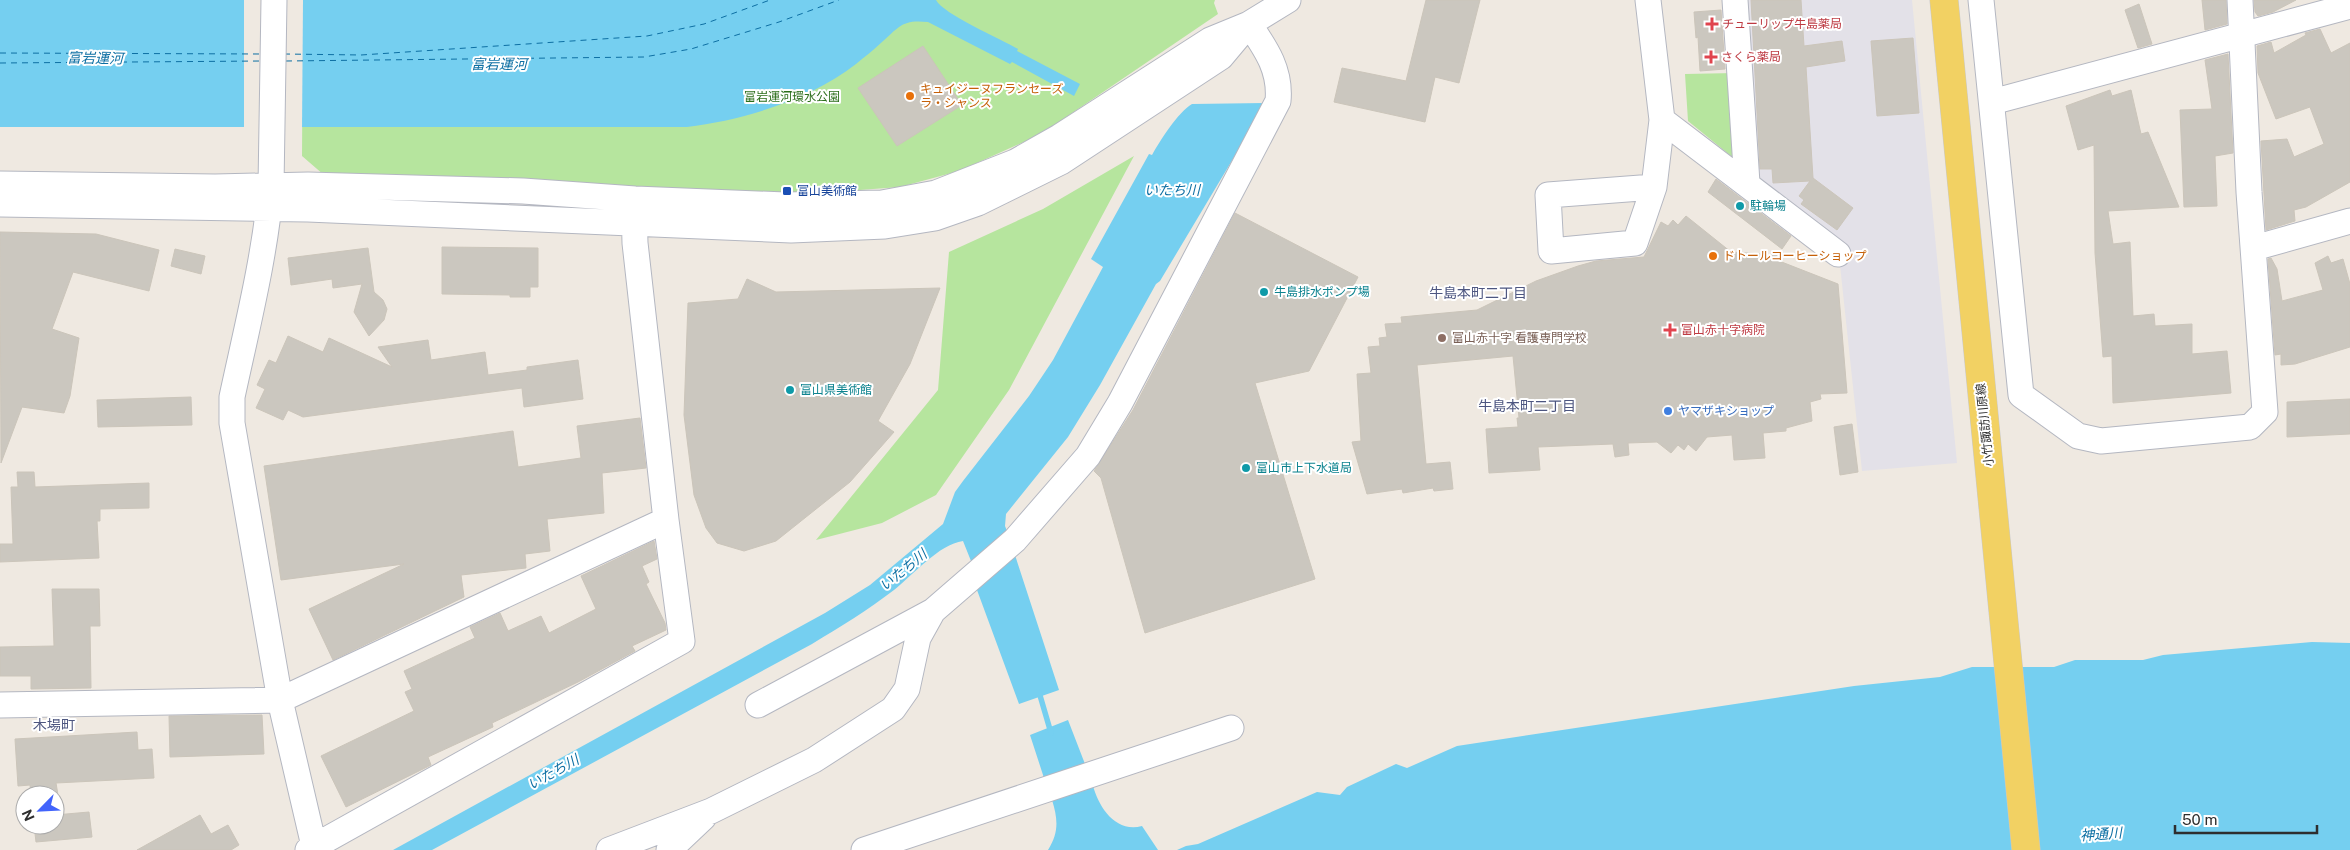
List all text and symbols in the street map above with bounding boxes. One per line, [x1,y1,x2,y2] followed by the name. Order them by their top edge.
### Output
[1722,17,1842,31] place label: チューリップ牛島薬局
[1706,18,1718,30] marker: チューリップ牛島薬局
[67,50,126,67] water label: 富岩運河
[1721,50,1781,64] place label: さくら薬局
[1705,51,1717,63] marker: さくら薬局
[471,56,530,72] water label: 富岩運河
[920,82,1063,110] place label: キュイジーヌフランセーズ ラ・シャンス
[744,90,840,104] park label: 富岩運河環水公園
[904,90,916,102] marker: キュイジーヌフランセーズ ラ・シャンス
[1144,182,1202,198] water label: いたち川
[797,184,857,198] place label: 富山美術館
[781,185,793,197] marker: 富山美術館
[1750,199,1786,213] place label: 駐輪場
[1734,200,1746,212] marker: 駐輪場
[1723,249,1867,263] place label: ドトールコーヒーショップ
[1707,250,1719,262] marker: ドトールコーヒーショップ
[1274,285,1370,299] place label: 牛島排水ポンプ場
[1429,285,1527,301] district label: 牛島本町二丁目
[1258,286,1270,298] marker: 牛島排水ポンプ場
[1663,323,1677,337] marker: 富山赤十字病院
[1681,323,1765,337] place label: 富山赤十字病院
[1452,331,1587,345] place label: 富山赤十字 看護専門学校
[1436,332,1448,344] marker: 富山赤十字 看護専門学校
[1974,382,1996,468] street label: 小竹諏訪川原線
[800,383,872,397] place label: 富山県美術館
[784,384,796,396] marker: 富山県美術館
[1478,398,1576,414] district label: 牛島本町二丁目
[1678,404,1774,418] place label: ヤマザキショップ
[1662,405,1674,417] marker: ヤマザキショップ
[1256,461,1352,475] place label: 富山市上下水道局
[1240,462,1252,474] marker: 富山市上下水道局
[876,545,931,594] water label: いたち川
[33,717,75,733] district label: 木場町
[525,750,583,793] water label: いたち川
[15,785,65,835] north arrow
[2175,802,2318,834] scale bar
[19,807,38,824] text: N
[2182,811,2217,828] text: 50 m
[2079,824,2125,843] water label: 神通川

